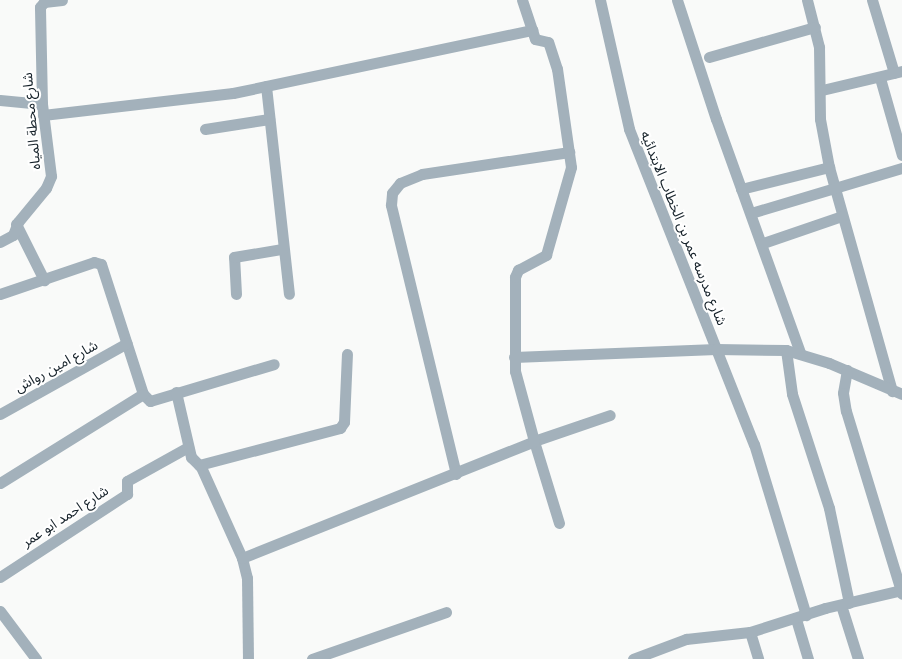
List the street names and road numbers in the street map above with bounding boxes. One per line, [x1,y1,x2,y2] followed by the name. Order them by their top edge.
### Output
[18,72,44,170] street label: شارع محطة المياه
[637,128,731,328] street label: شارع مدرسه عمر بن الخطاب الابتدائيه
[12,336,100,396] street label: شارع امين رواش
[19,482,111,550] street label: شارع احمد ابو عمر

